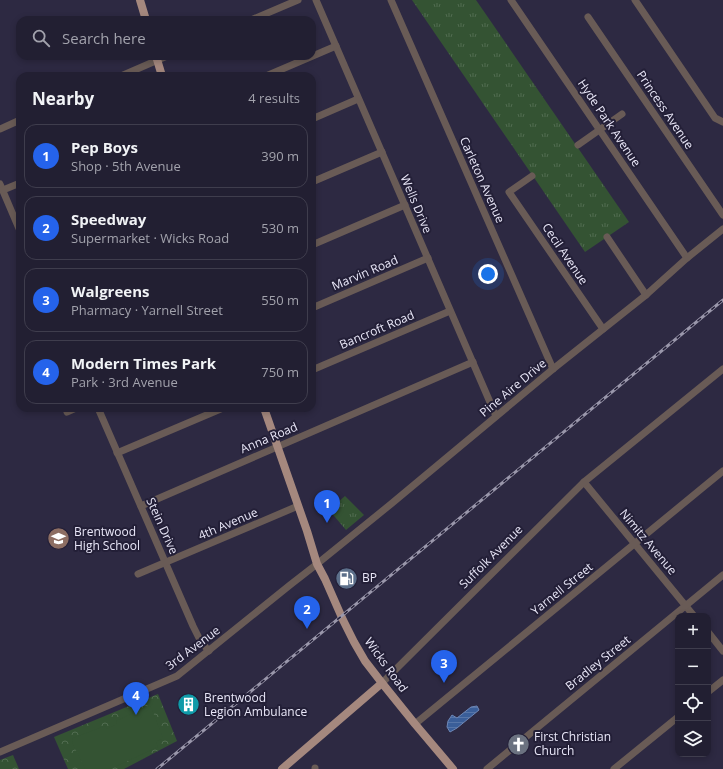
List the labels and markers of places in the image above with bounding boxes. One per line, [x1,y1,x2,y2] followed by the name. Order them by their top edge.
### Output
[314,490,340,523] pin: 1
[74,523,140,554] place label: Brentwood High School
[46,526,72,552] school or university icon: Brentwood High School
[334,565,360,591] fuel station icon: BP
[362,569,377,586] place label: BP
[294,596,320,629] pin: 2
[431,650,457,683] pin: 3
[123,682,149,715] pin: 4
[204,689,307,720] place label: Brentwood Legion Ambulance
[175,692,201,718] building icon: Brentwood Legion Ambulance
[534,728,611,759] place label: First Christian Church
[505,731,531,757] church icon: First Christian Church

